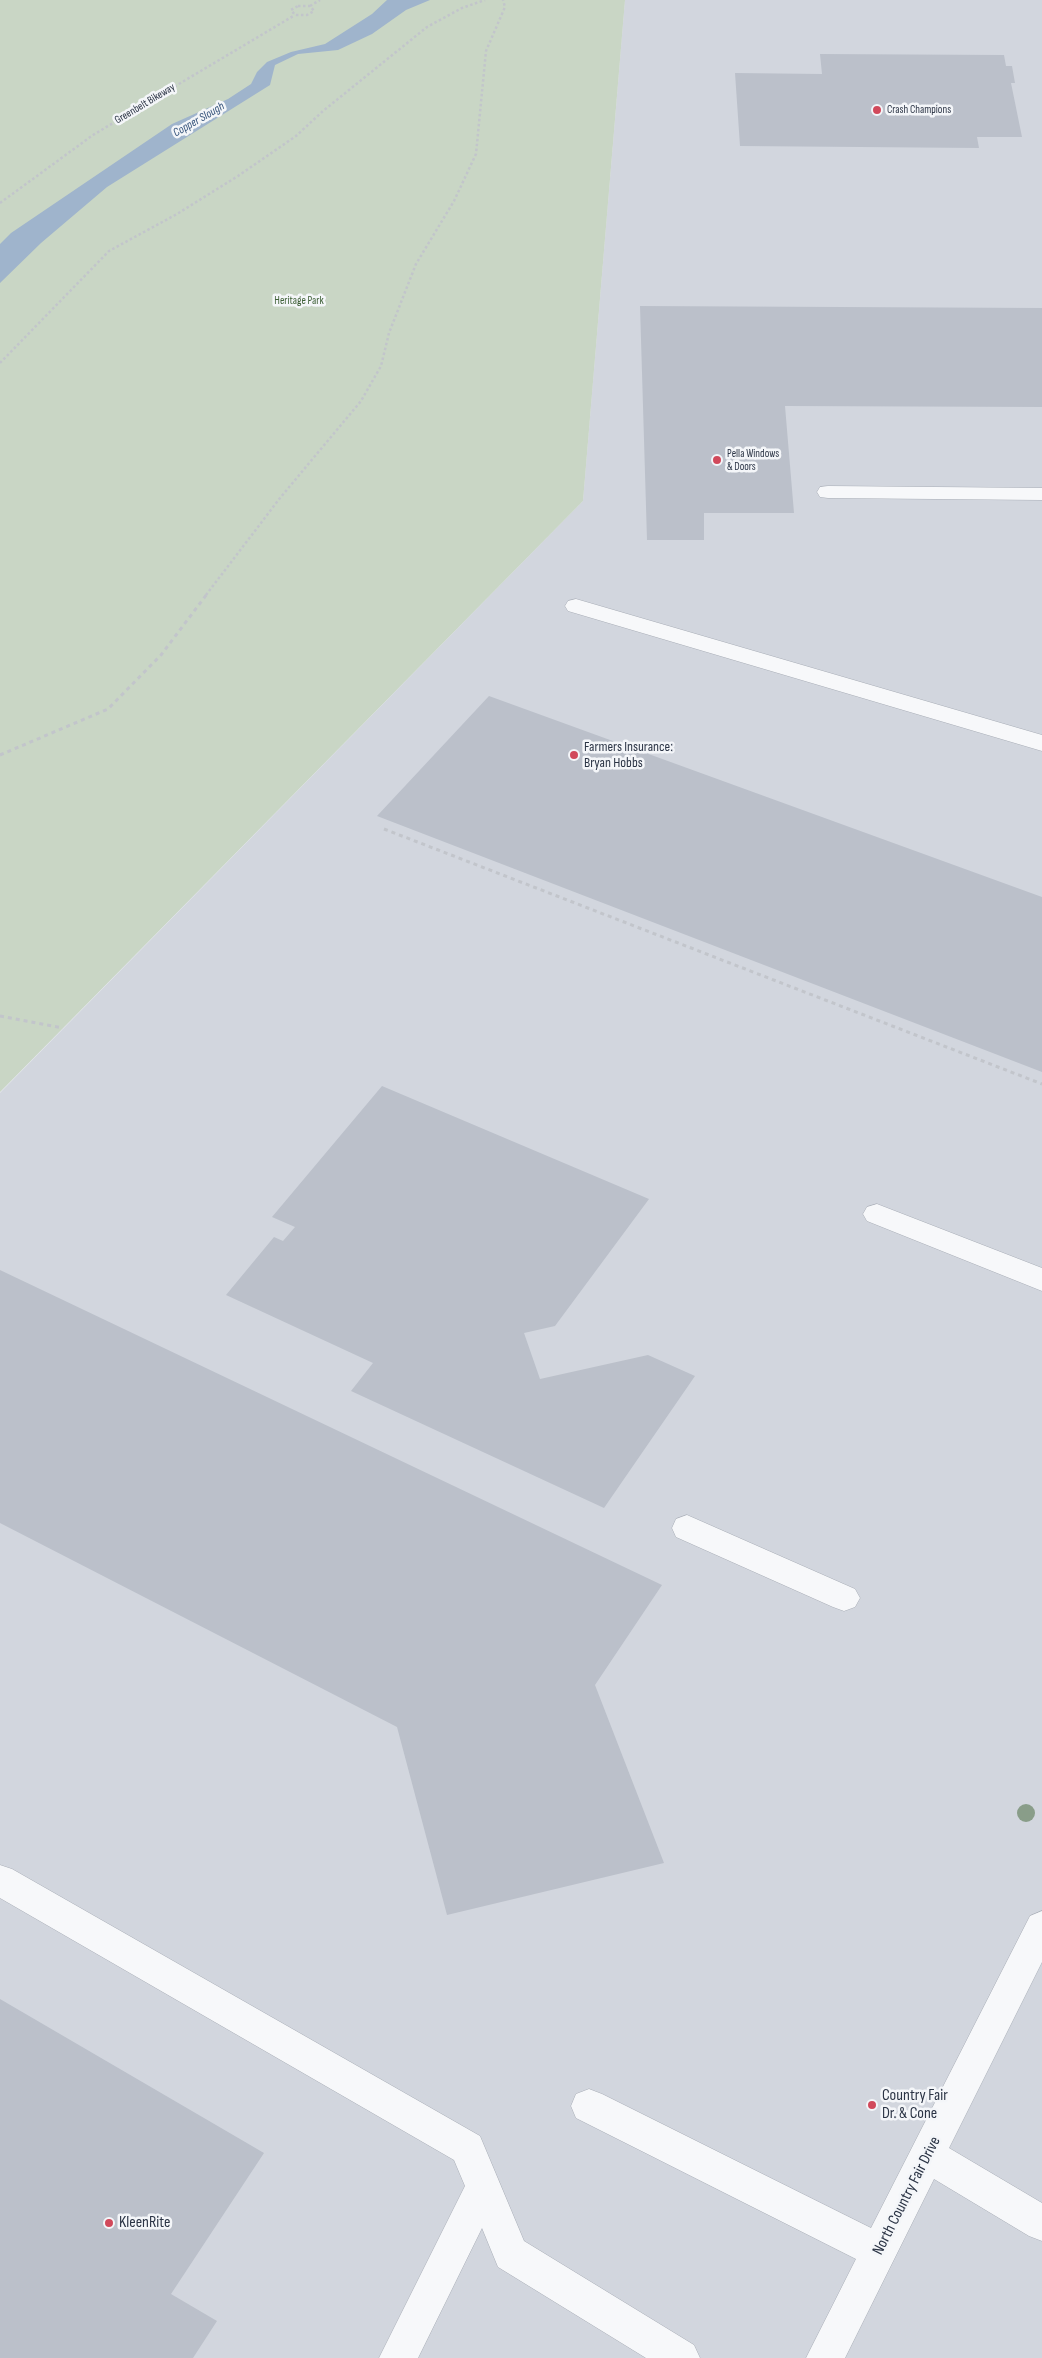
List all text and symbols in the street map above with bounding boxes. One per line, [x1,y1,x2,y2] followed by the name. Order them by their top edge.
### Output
[112,81,178,127] street label: Greenbelt Bikeway
[171,100,227,140] water label: Copper Slough
[887,103,951,117] place label: Crash Champions
[871,104,883,116] marker: Crash Champions
[274,294,324,308] park label: Heritage Park
[727,447,779,473] place label: Pella Windows & Doors
[711,454,723,466] marker: Pella Windows & Doors
[584,739,673,772] place label: Farmers Insurance: Bryan Hobbs
[568,749,580,761] marker: Farmers Insurance: Bryan Hobbs
[882,2086,948,2124] place label: Country Fair Dr. & Cone
[866,2099,878,2111] marker: Country Fair Dr. & Cone
[869,2134,945,2258] street label: North Country Fair Drive
[119,2213,171,2233] place label: KleenRite
[103,2217,115,2229] marker: KleenRite

